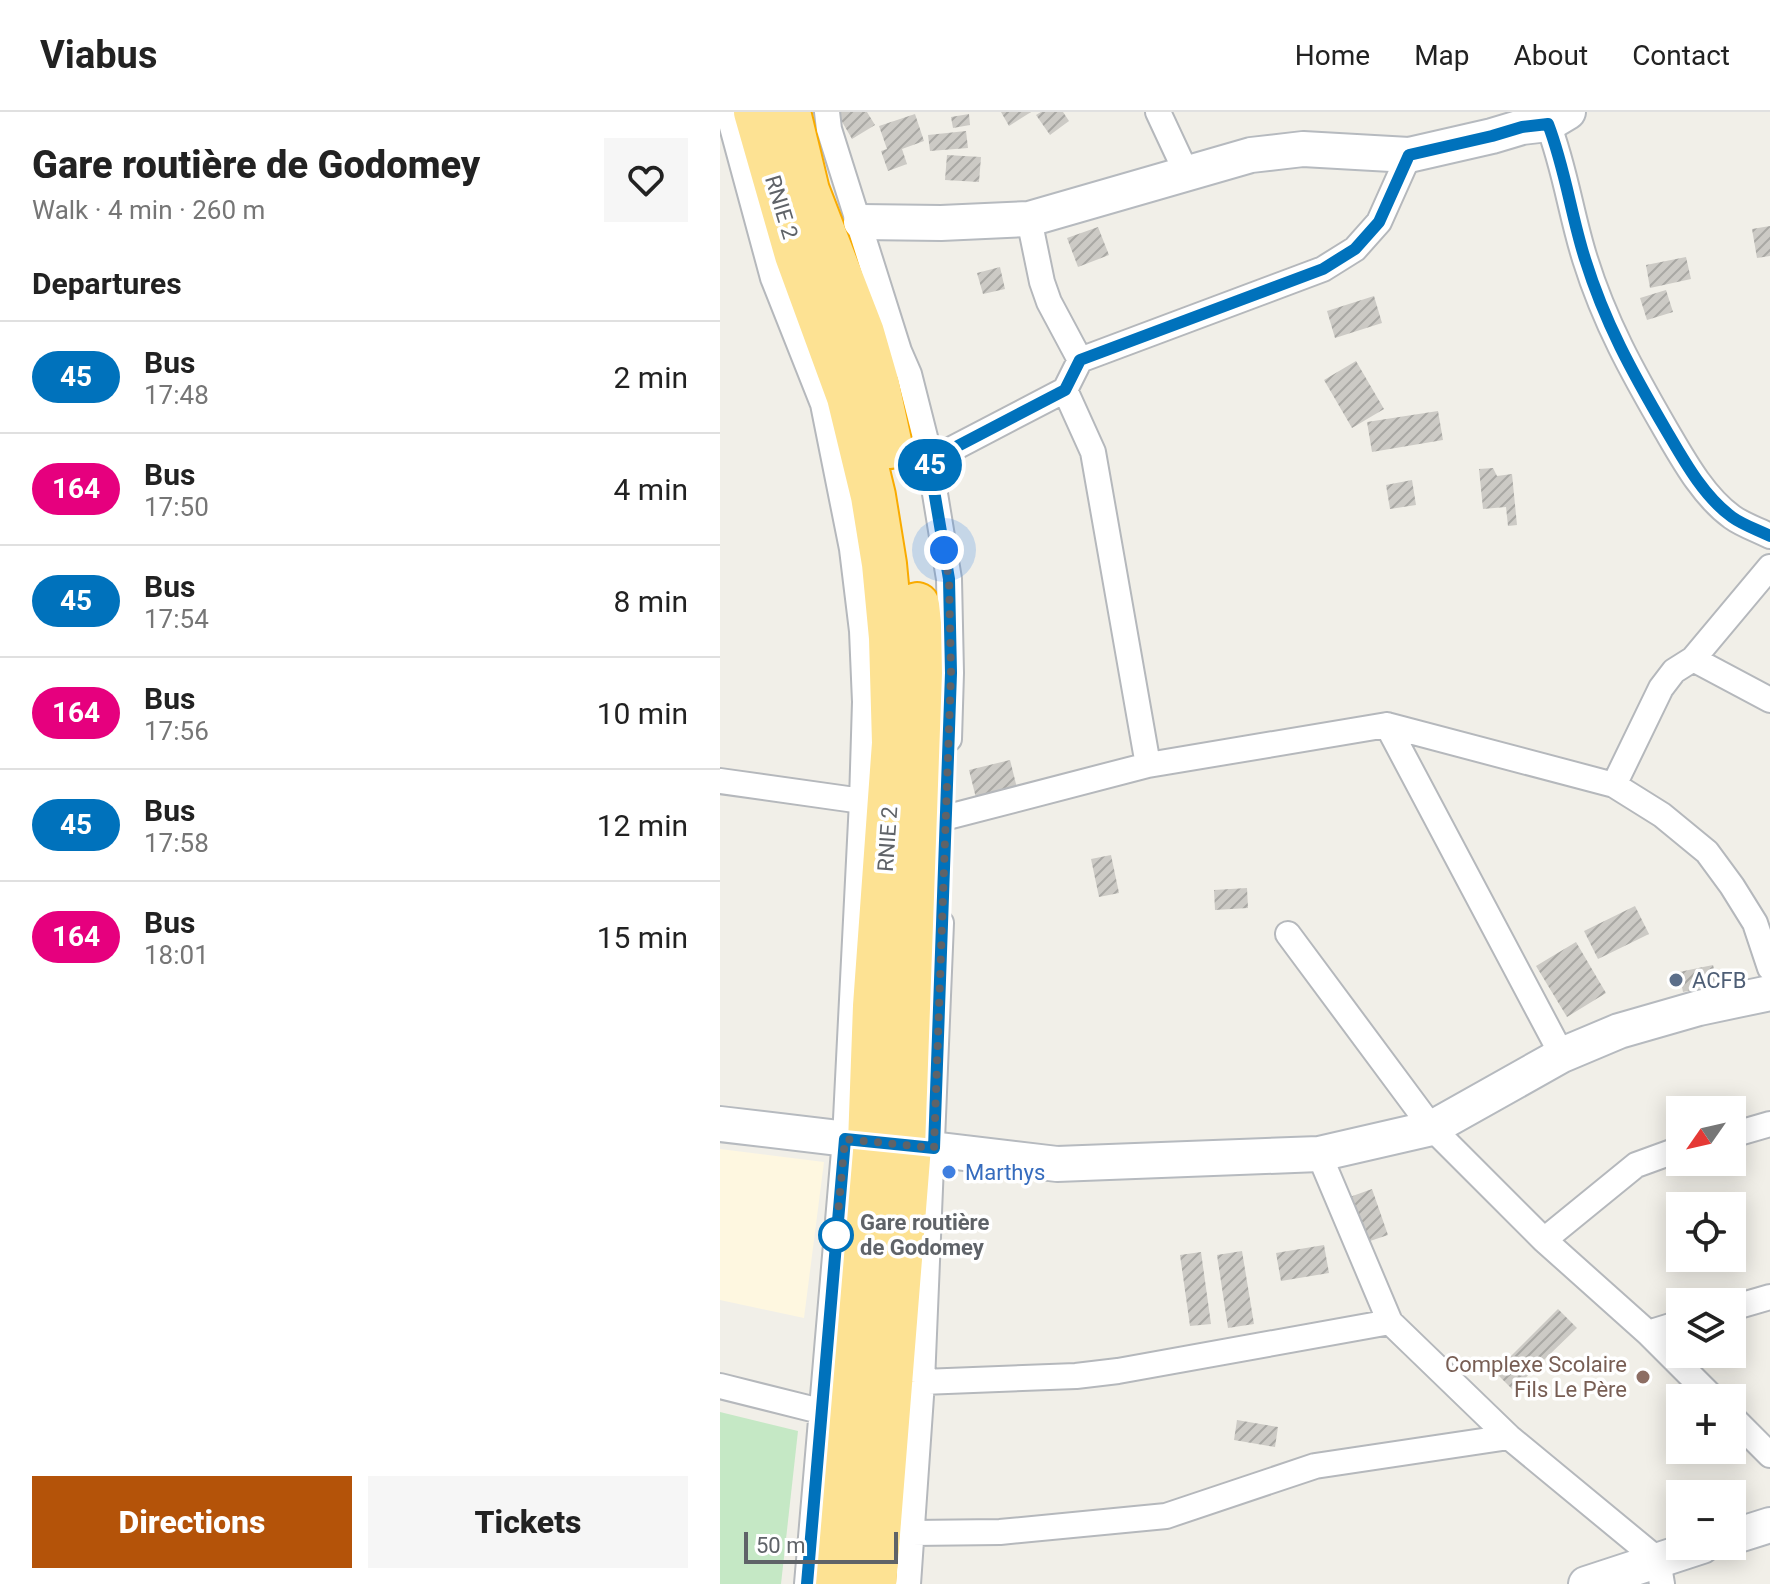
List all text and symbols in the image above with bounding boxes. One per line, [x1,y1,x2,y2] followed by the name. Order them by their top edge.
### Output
[40,33,157,77] text: Viabus
[1295,39,1370,72] text: Home
[1414,39,1470,72] text: Map
[1514,39,1588,72] text: About
[1632,39,1730,72] text: Contact
[604,138,688,222] button: heart
[32,143,480,187] text: Gare routière de Godomey
[760,172,803,242] street label: RNIE 2
[32,195,265,225] text: Walk · 4 min · 260 m
[32,266,182,301] text: Departures
[144,345,195,380] text: Bus
[60,360,92,393] text: 45
[614,360,688,395] text: 2 min
[144,380,209,410] text: 17:48
[894,439,966,491] line badge: 45
[914,448,946,481] text: 45
[144,457,195,492] text: Bus
[52,472,100,505] text: 164
[614,472,688,507] text: 4 min
[144,492,209,522] text: 17:50
[924,530,964,570] your location
[144,569,195,604] text: Bus
[60,584,92,617] text: 45
[614,584,688,619] text: 8 min
[144,604,209,634] text: 17:54
[144,681,195,716] text: Bus
[52,696,100,729] text: 164
[597,696,688,731] text: 10 min
[144,716,209,746] text: 17:56
[144,793,195,828] text: Bus
[873,805,902,873] street label: RNIE 2
[60,808,92,841] text: 45
[597,808,688,843] text: 12 min
[144,828,209,858] text: 17:58
[144,905,195,940] text: Bus
[52,920,100,953] text: 164
[597,920,688,955] text: 15 min
[144,940,209,970] text: 18:01
[1692,968,1746,993] place label: ACFB
[1667,971,1685,989] marker: ACFB
[1666,1096,1746,1176] north arrow
[1666,1096,1746,1560] map controls
[965,1160,1045,1185] place label: Marthys
[940,1163,958,1181] marker: Marthys
[1666,1192,1746,1272] button: locate
[860,1210,989,1260] place label: Gare routière de Godomey
[819,1218,853,1252] marker: Gare routière de Godomey
[1666,1288,1746,1368] button: layers
[1445,1352,1627,1402] place label: Complexe Scolaire Fils Le Père
[1634,1368,1652,1386] marker: Complexe Scolaire Fils Le Père
[1666,1384,1746,1464] button: +
[32,1476,352,1568] button: Directions
[368,1476,688,1568] button: Tickets
[1666,1480,1746,1560] button: −
[744,1528,898,1564] scale bar
[756,1533,805,1558] text: 50 m

